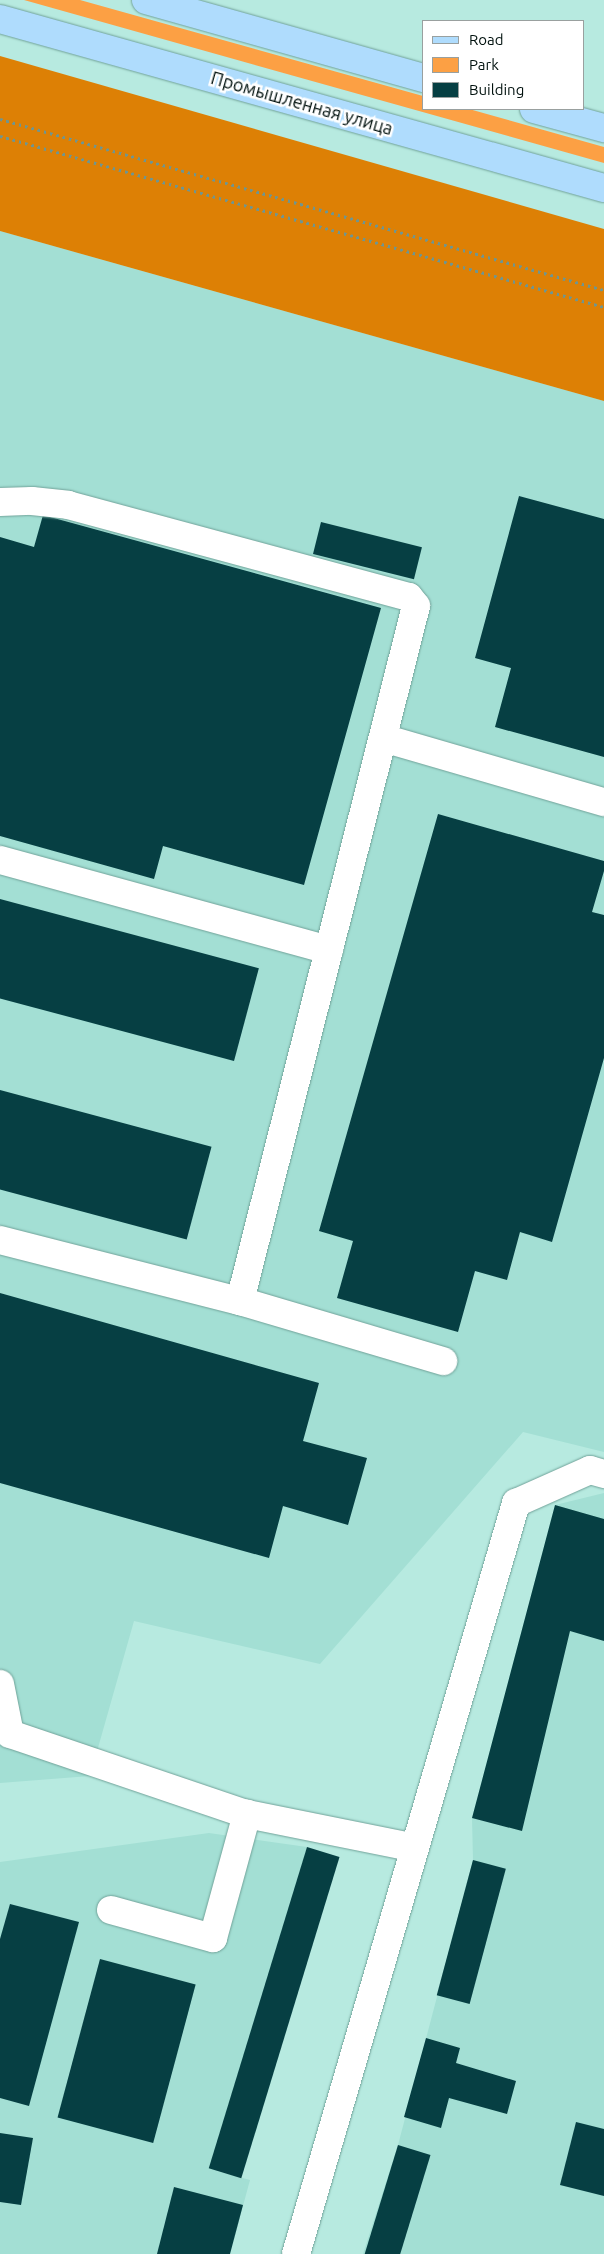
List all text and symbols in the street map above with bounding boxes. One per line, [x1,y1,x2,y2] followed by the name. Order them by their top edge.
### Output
[422,20,584,110] legend
[469,31,504,48] text: Road
[469,56,499,73] text: Park
[208,67,396,139] street label: Промышленная улица
[469,81,524,98] text: Building

